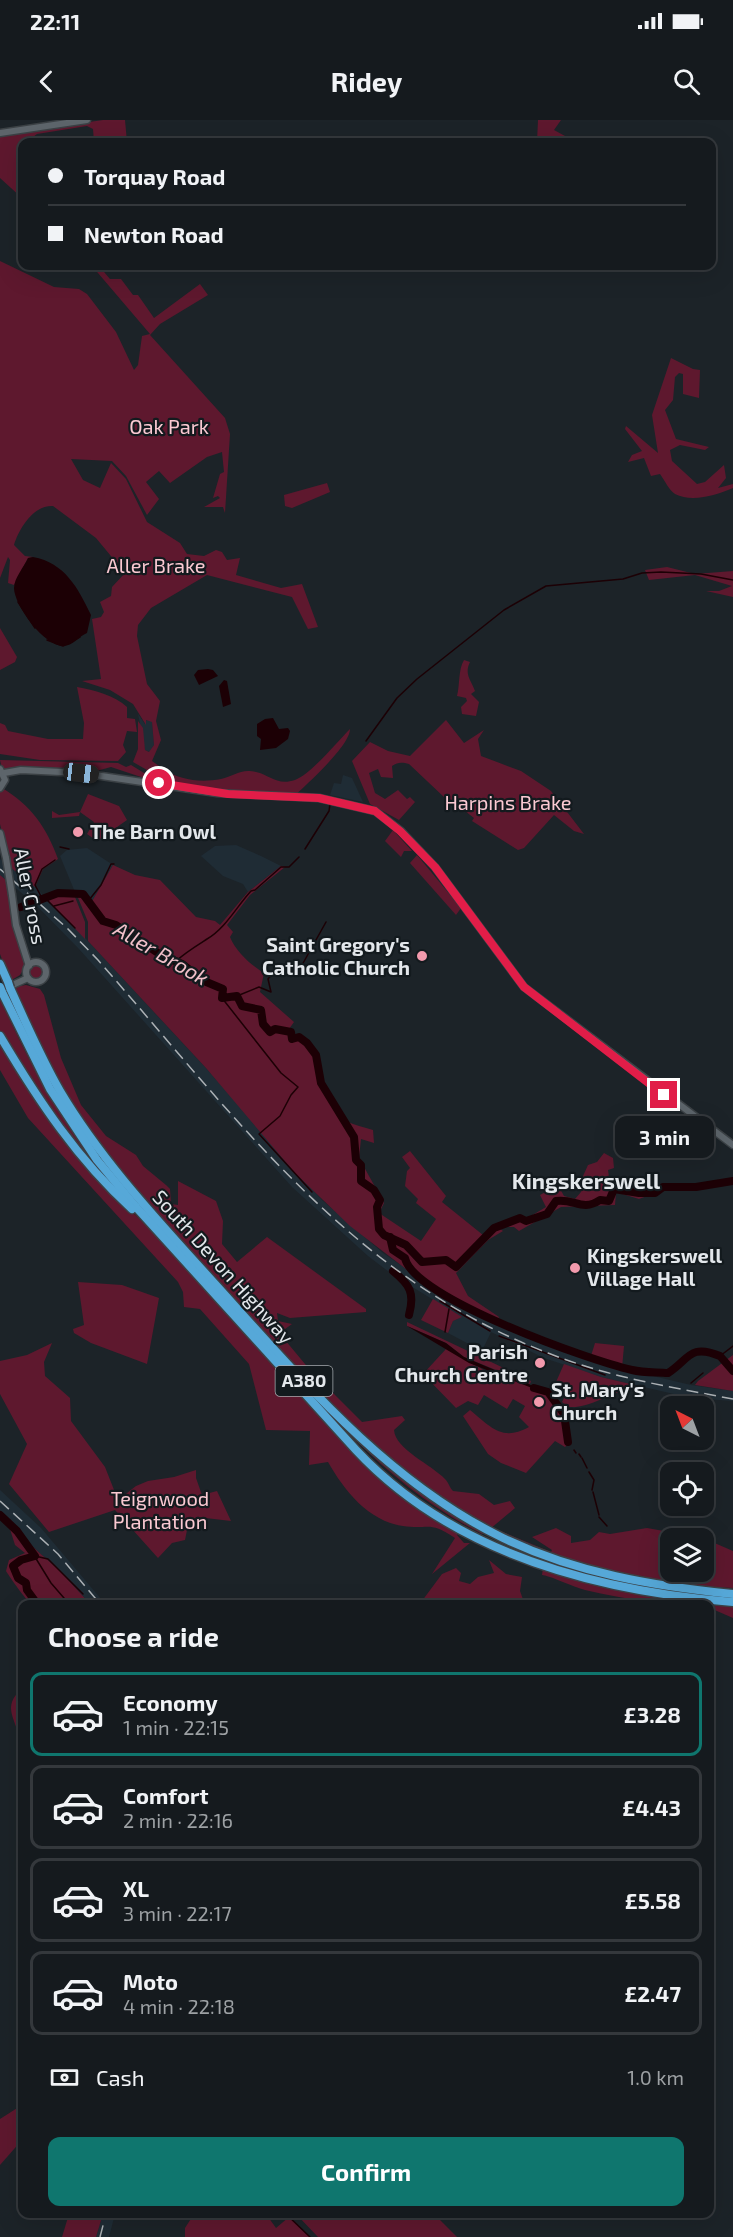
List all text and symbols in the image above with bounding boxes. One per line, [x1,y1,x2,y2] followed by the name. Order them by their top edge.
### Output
[30,8,80,34] text: 22:11
[30,65,63,98] icon: back
[331,65,402,97] text: Ridey
[670,65,703,98] icon: search
[84,163,225,189] text: Torquay Road
[84,221,224,247] text: Newton Road
[129,414,209,438] park label: Oak Park
[106,553,206,577] park label: Aller Brake
[62,762,100,784] car
[145,769,172,796] route start
[444,790,572,814] park label: Harpins Brake
[90,819,216,843] place label: The Barn Owl
[71,825,85,839] marker: The Barn Owl
[10,845,52,946] street label: Aller Cross
[109,915,214,990] water label: Aller Brook
[262,932,410,979] place label: Saint Gregory's Catholic Church
[415,949,429,963] marker: Saint Gregory's Catholic Church
[650,1081,677,1108] route end
[614,1116,714,1158] callout: 3 min
[639,1125,690,1149] text: 3 min
[512,1167,661,1193] district label: Kingskerswell
[148,1184,299,1348] street label: South Devon Highway
[587,1243,722,1290] place label: Kingskerswell Village Hall
[568,1261,582,1275] marker: Kingskerswell Village Hall
[395,1339,528,1386] place label: Parish Church Centre
[533,1356,547,1370] marker: Parish Church Centre
[276,1366,332,1396] road number: A380
[551,1377,644,1424] place label: St. Mary's Church
[532,1395,546,1409] marker: St. Mary's Church
[660,1396,714,1450] north arrow
[660,1396,714,1582] map controls
[660,1462,714,1516] button: locate
[111,1486,209,1533] park label: Teignwood Plantation
[660,1528,714,1582] button: layers
[48,1620,219,1652] text: Choose a ride
[51,1687,105,1741] icon: car
[123,1689,218,1715] text: Economy
[624,1701,681,1727] text: £3.28
[123,1715,229,1739] text: 1 min · 22:15
[51,1780,105,1834] icon: car
[123,1782,208,1808] text: Comfort
[622,1794,681,1820] text: £4.43
[123,1808,233,1832] text: 2 min · 22:16
[51,1873,105,1927] icon: car
[123,1875,149,1901] text: XL
[625,1887,681,1913] text: £5.58
[123,1901,232,1925] text: 3 min · 22:17
[51,1966,105,2020] icon: car
[123,1968,178,1994] text: Moto
[624,1980,681,2006] text: £2.47
[123,1994,235,2018] text: 4 min · 22:18
[48,2061,81,2094] icon: cash
[96,2064,145,2090] text: Cash
[627,2065,684,2089] text: 1.0 km
[48,2137,684,2206] button: Confirm

